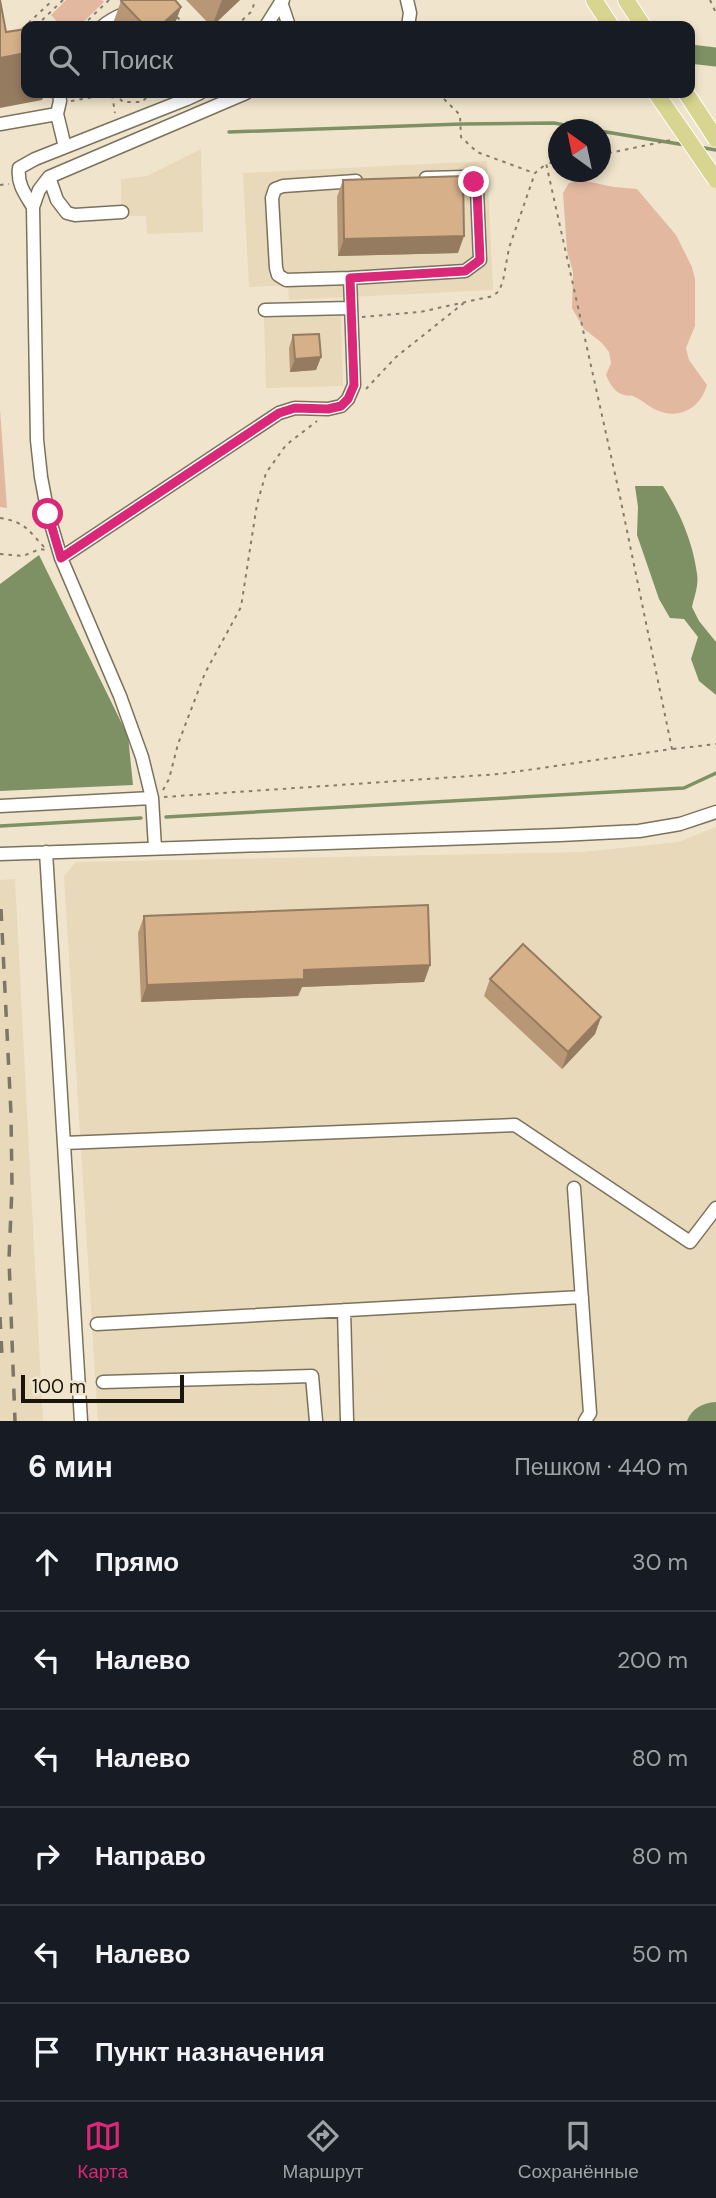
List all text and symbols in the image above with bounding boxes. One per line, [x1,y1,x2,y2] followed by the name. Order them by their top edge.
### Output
[21,21,695,98] search box
[45,41,83,79] icon: search
[101,43,173,77] text: Поиск
[548,119,611,182] north arrow
[458,166,489,197] route end
[32,498,63,529] route start
[21,1372,184,1404] scale bar
[32,1374,86,1399] text: 100 m
[28,1447,113,1486] text: 6 мин
[514,1452,688,1482] text: Пешком · 440 m
[28,1543,66,1581] icon: ahead
[95,1545,179,1579] text: Прямо
[632,1547,688,1577] text: 30 m
[28,1641,66,1679] icon: left
[95,1643,190,1677] text: Налево
[617,1645,688,1675] text: 200 m
[28,1739,66,1777] icon: left
[95,1741,190,1775] text: Налево
[632,1743,688,1773] text: 80 m
[28,1837,66,1875] icon: right
[95,1839,206,1873] text: Направо
[632,1841,688,1871] text: 80 m
[28,1935,66,1973] icon: left
[95,1937,190,1971] text: Налево
[632,1939,688,1969] text: 50 m
[28,2033,66,2071] icon: arrive
[95,2035,325,2069] text: Пункт назначения
[77,2117,128,2184] tab: Карта
[282,2117,363,2184] tab: Маршрут
[518,2117,639,2184] tab: Сохранённые

